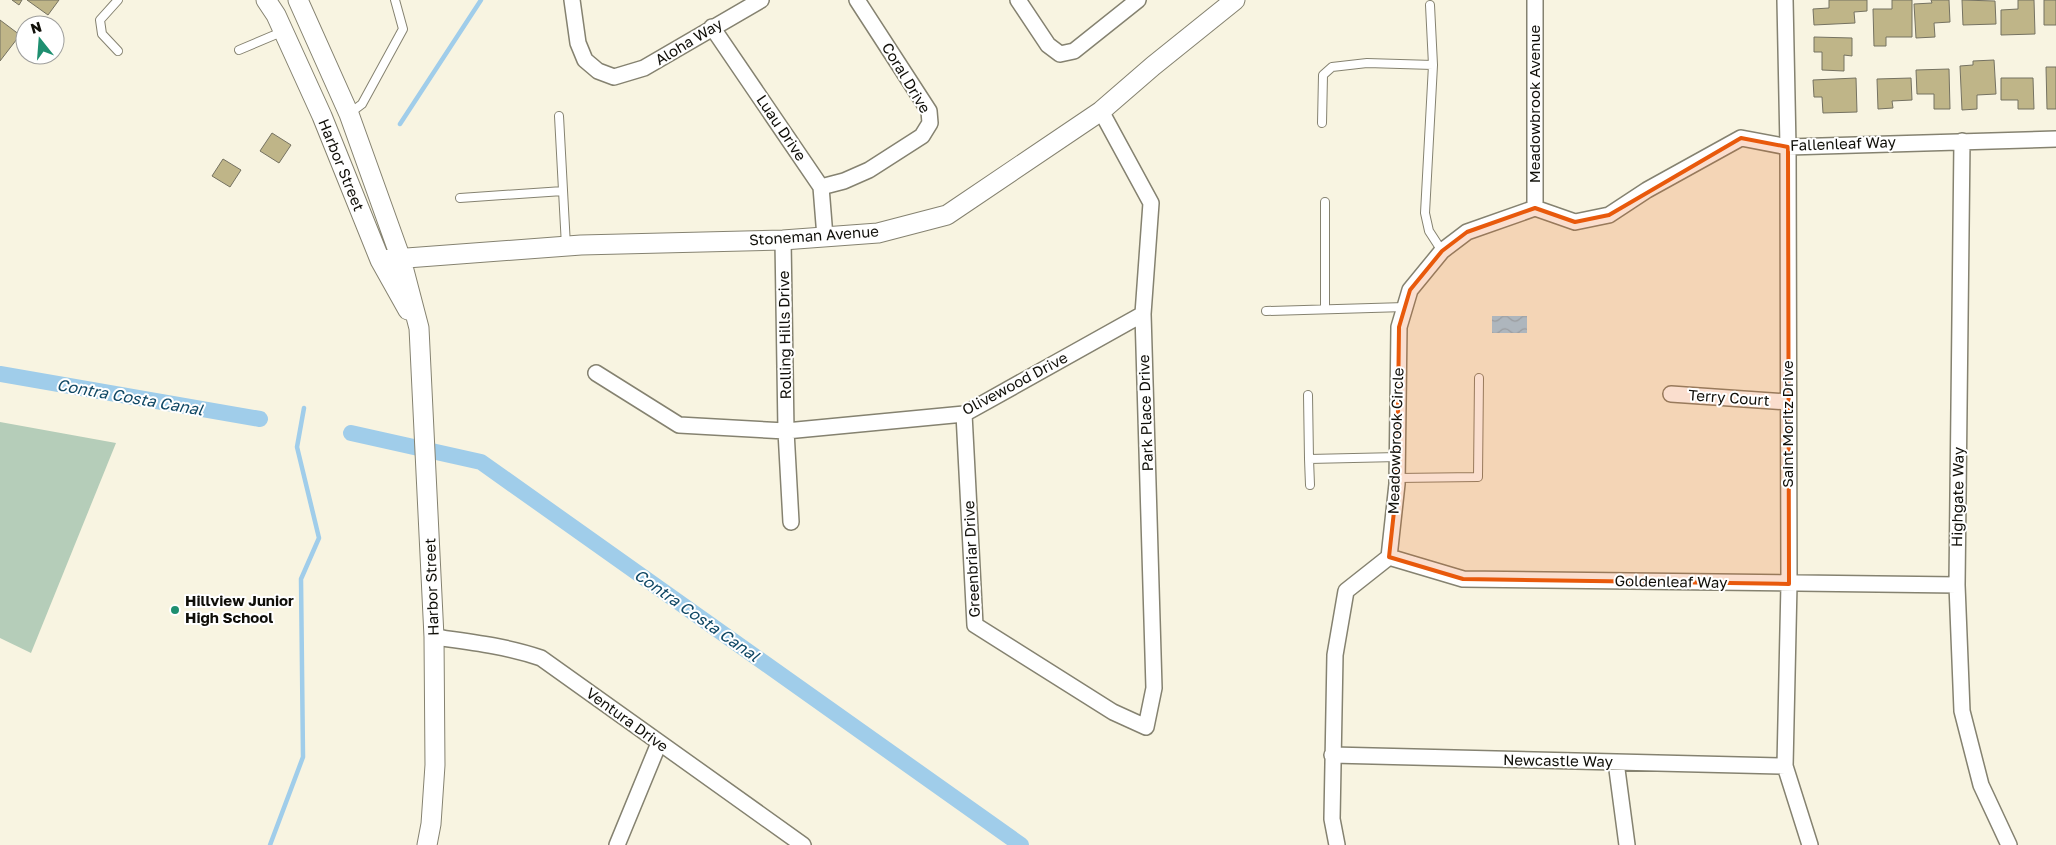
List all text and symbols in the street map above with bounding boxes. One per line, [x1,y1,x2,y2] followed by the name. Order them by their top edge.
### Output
[652,14,726,68] street label: Aloha Way
[15,15,65,65] north arrow
[28,17,44,37] text: N
[1525,25,1543,183] street label: Meadowbrook Avenue
[879,39,935,116] street label: Coral Drive
[753,91,811,164] street label: Luau Drive
[315,116,369,213] street label: Harbor Street
[1790,132,1897,154] street label: Fallenleaf Way
[749,221,880,249] street label: Stoneman Avenue
[774,270,794,400] street label: Rolling Hills Drive
[959,348,1071,418] street label: Olivewood Drive
[1134,354,1156,472] street label: Park Place Drive
[1778,360,1796,488] street label: Saint Moritz Drive
[1383,367,1407,515] street label: Meadowbrook Circle
[55,374,205,420] water label: Contra Costa Canal
[1688,385,1770,409] street label: Terry Court
[1947,446,1967,547] street label: Highgate Way
[959,500,983,618] street label: Greenbriar Drive
[420,538,442,636] street label: Harbor Street
[631,564,764,666] water label: Contra Costa Canal
[1614,571,1728,591] street label: Goldenleaf Way
[185,591,294,626] place label: Hillview Junior High School
[169,604,181,616] marker: Hillview Junior High School
[583,683,672,755] street label: Ventura Drive
[1503,750,1614,770] street label: Newcastle Way

